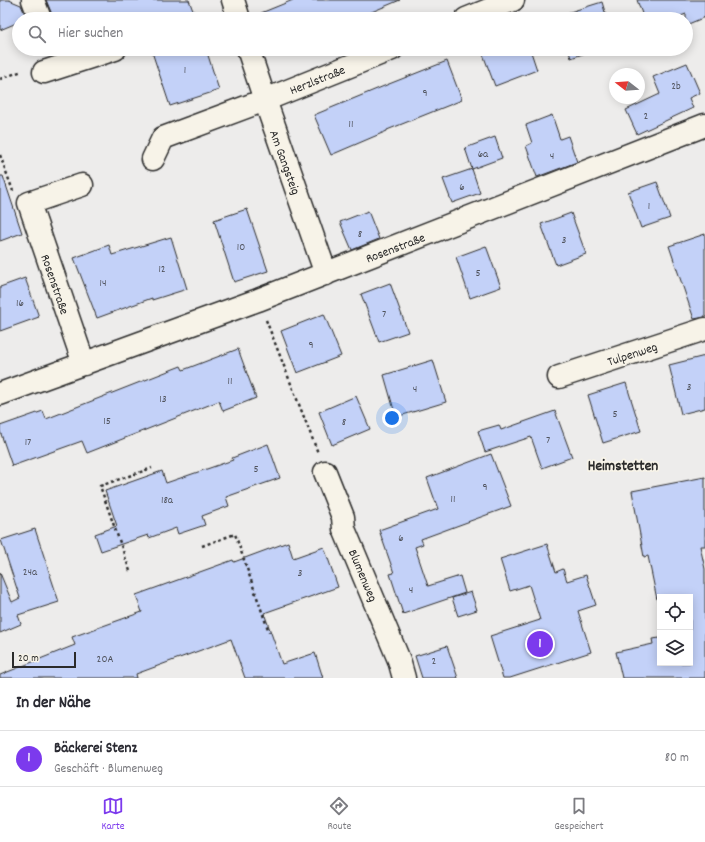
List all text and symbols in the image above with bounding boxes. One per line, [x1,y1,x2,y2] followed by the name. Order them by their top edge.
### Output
[12,12,693,56] search box
[26,23,48,45] icon: search
[58,23,123,45] text: Hier suchen
[287,61,349,101] street label: Herzlstraße
[184,63,186,79] house number: 1
[609,68,645,104] north arrow
[671,79,681,95] house number: 2b
[422,86,428,102] house number: 9
[644,109,649,125] house number: 2
[349,117,353,133] house number: 11
[263,128,304,198] street label: Am Gangsteig
[478,147,489,163] house number: 6a
[550,149,554,165] house number: 4
[459,180,465,196] house number: 6
[648,199,650,215] house number: 1
[358,227,362,243] house number: 8
[363,229,429,269] street label: Rosenstraße
[562,233,567,249] house number: 3
[237,240,245,256] house number: 10
[34,252,73,318] street label: Rosenstraße
[158,262,166,278] house number: 12
[475,266,481,282] house number: 5
[100,276,106,292] house number: 14
[16,296,24,312] house number: 16
[382,307,386,323] house number: 7
[308,338,314,354] house number: 9
[605,338,660,372] street label: Tulpenweg
[228,374,232,390] house number: 11
[687,380,692,396] house number: 3
[413,382,417,398] house number: 4
[159,392,167,408] house number: 13
[612,407,618,423] house number: 5
[382,408,402,428] your location
[103,414,111,430] house number: 15
[342,415,346,431] house number: 8
[546,433,550,449] house number: 7
[25,435,31,451] house number: 17
[588,456,658,478] district label: Heimstetten
[253,462,259,478] house number: 5
[482,480,488,496] house number: 9
[451,492,455,508] house number: 11
[161,493,174,509] house number: 18a
[398,531,404,547] house number: 6
[342,547,381,605] street label: Blumenweg
[23,565,38,581] house number: 24a
[298,566,303,582] house number: 3
[409,583,413,599] house number: 4
[657,594,693,666] map controls
[657,594,693,630] button: locate
[527,629,553,659] pin: 1
[657,630,693,666] button: layers
[12,650,76,669] scale bar
[18,651,39,667] text: 20 m
[97,652,113,668] house number: 20A
[432,654,437,670] house number: 2
[16,692,91,716] text: In der Nähe
[54,738,137,760] text: Bäckerei Stenz
[28,749,30,768] text: 1
[665,749,689,768] text: 80 m
[54,760,163,779] text: Geschäft · Blumenweg
[101,795,125,835] tab: Karte
[327,795,351,835] tab: Route
[554,795,604,835] tab: Gespeichert

